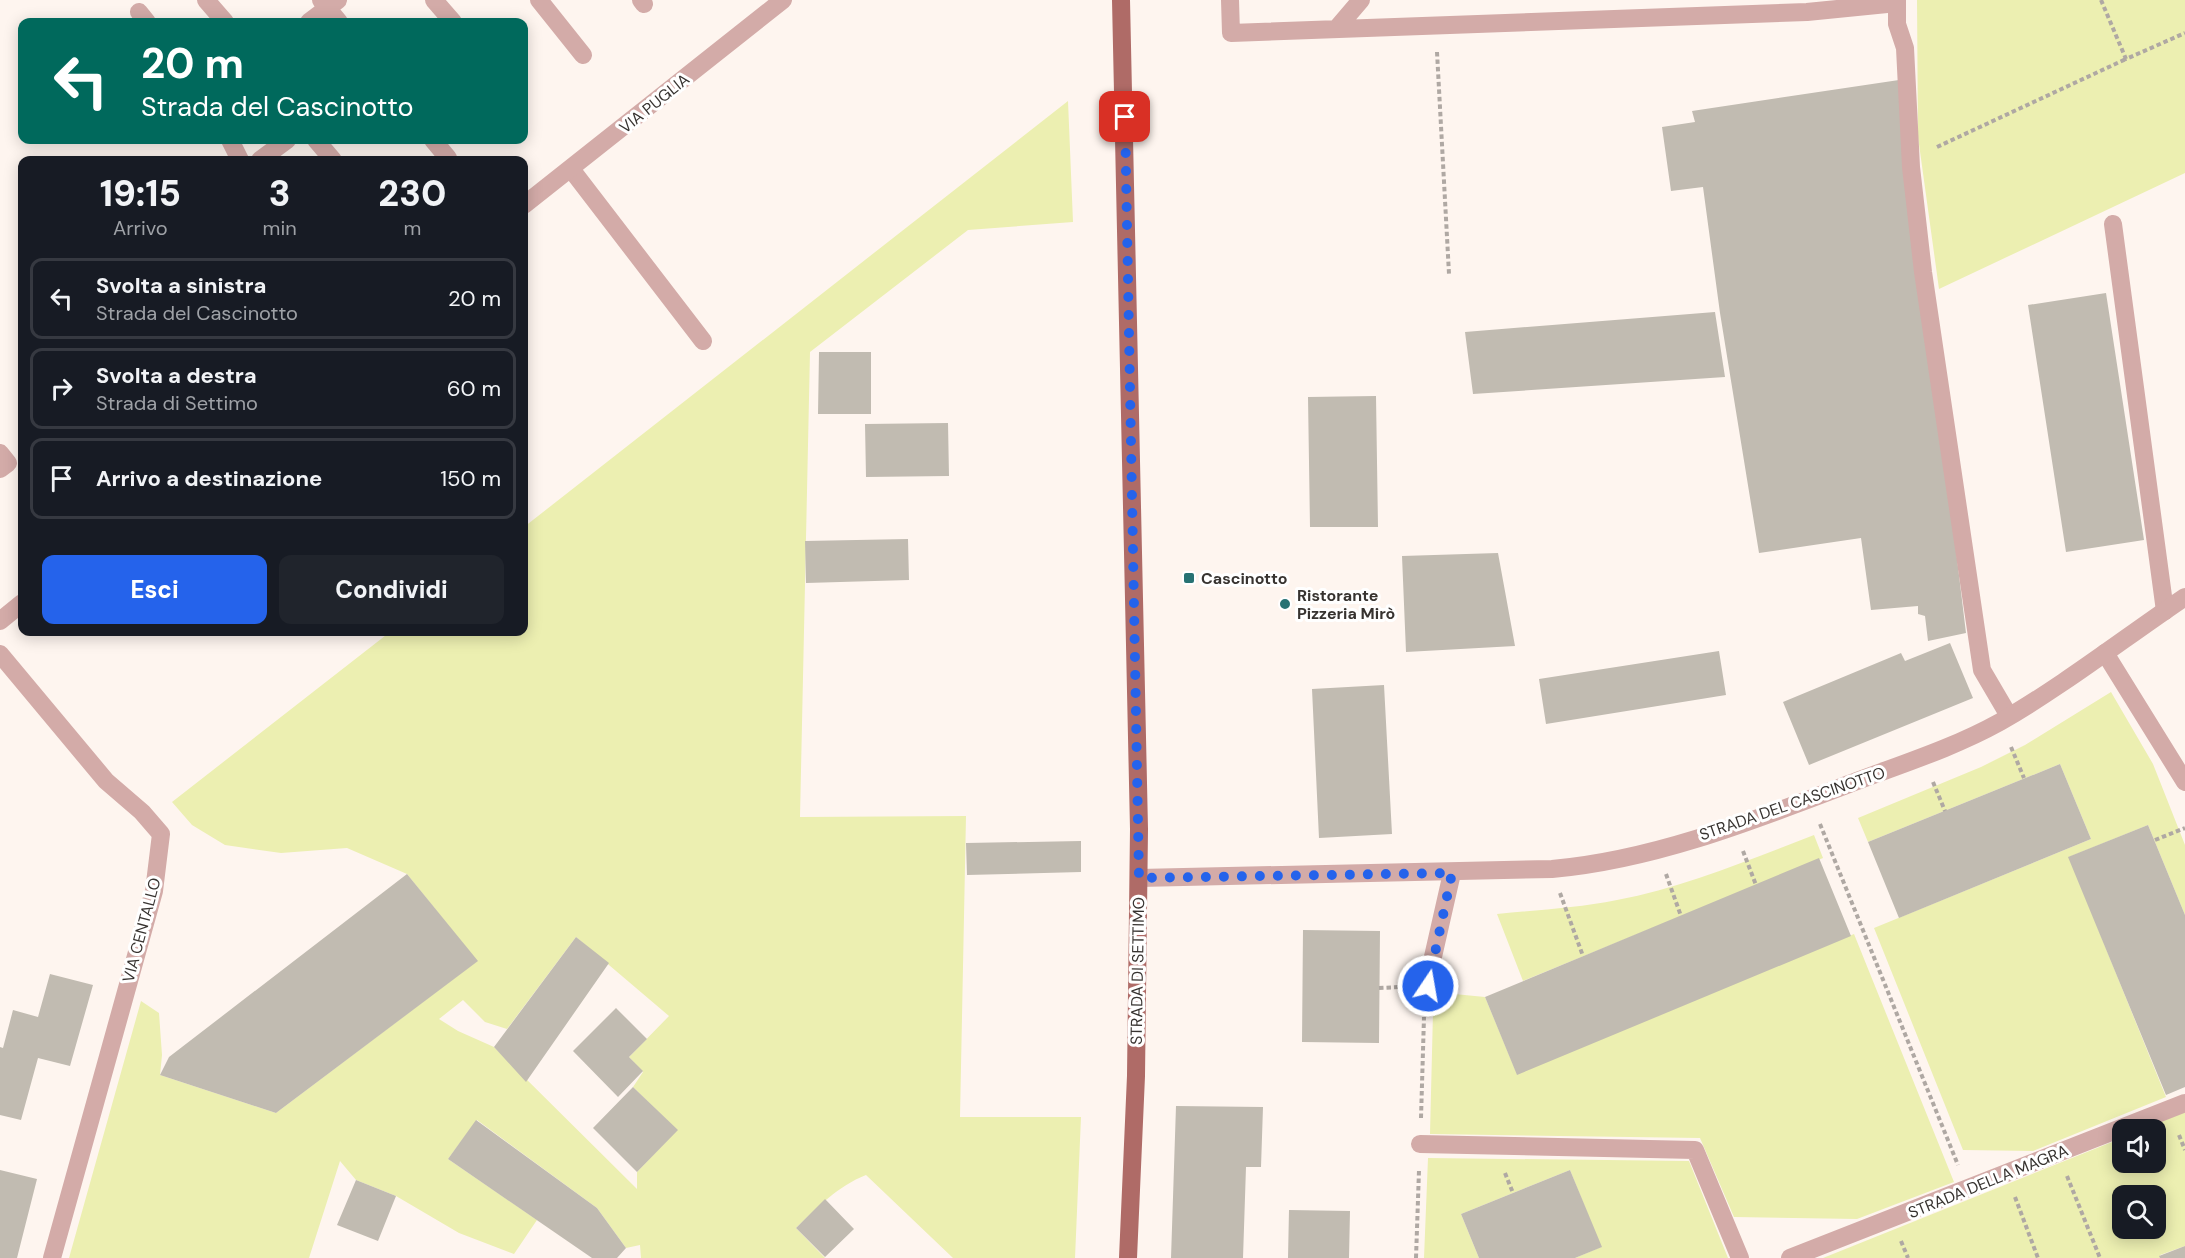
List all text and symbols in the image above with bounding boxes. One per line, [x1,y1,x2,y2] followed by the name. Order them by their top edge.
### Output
[141,36,244,91] text: 20 m
[42,42,120,120] icon: left
[615,69,694,138] street label: VIA PUGLIA
[141,89,413,124] text: Strada del Cascinotto
[1099,91,1150,142] pin
[1108,100,1141,133] icon: arrive
[100,170,181,217] text: 19:15
[269,170,290,217] text: 3
[378,170,446,217] text: 230
[113,215,168,241] text: Arrivo
[263,215,297,241] text: min
[403,215,421,241] text: m
[96,271,266,300] text: Svolta a sinistra
[45,282,78,315] icon: left
[448,284,501,313] text: 20 m
[96,300,298,326] text: Strada del Cascinotto
[96,361,257,390] text: Svolta a destra
[45,372,78,405] icon: right
[447,374,501,403] text: 60 m
[96,390,258,416] text: Strada di Settimo
[45,462,78,495] icon: arrive
[96,464,322,493] text: Arrivo a destinazione
[440,464,501,493] text: 150 m
[42,555,267,624] button: Esci
[279,555,504,624] button: Condividi
[1201,568,1288,589] place label: Cascinotto
[1182,571,1196,585] marker: Cascinotto
[1297,585,1395,624] place label: Ristorante Pizzeria Mirò
[1278,597,1292,611] marker: Ristorante Pizzeria Mirò
[1697,762,1888,845] street label: STRADA DEL CASCINOTTO
[117,876,166,985] street label: VIA CENTALLO
[1126,897,1149,1045] street label: STRADA DI SETTIMO
[1396,954,1460,1018] position arrow
[2112,1119,2166,1239] map controls
[2112,1119,2166,1173] button: sound
[1905,1140,2072,1223] street label: STRADA DELLA MAGRA
[2112,1185,2166,1239] button: search

